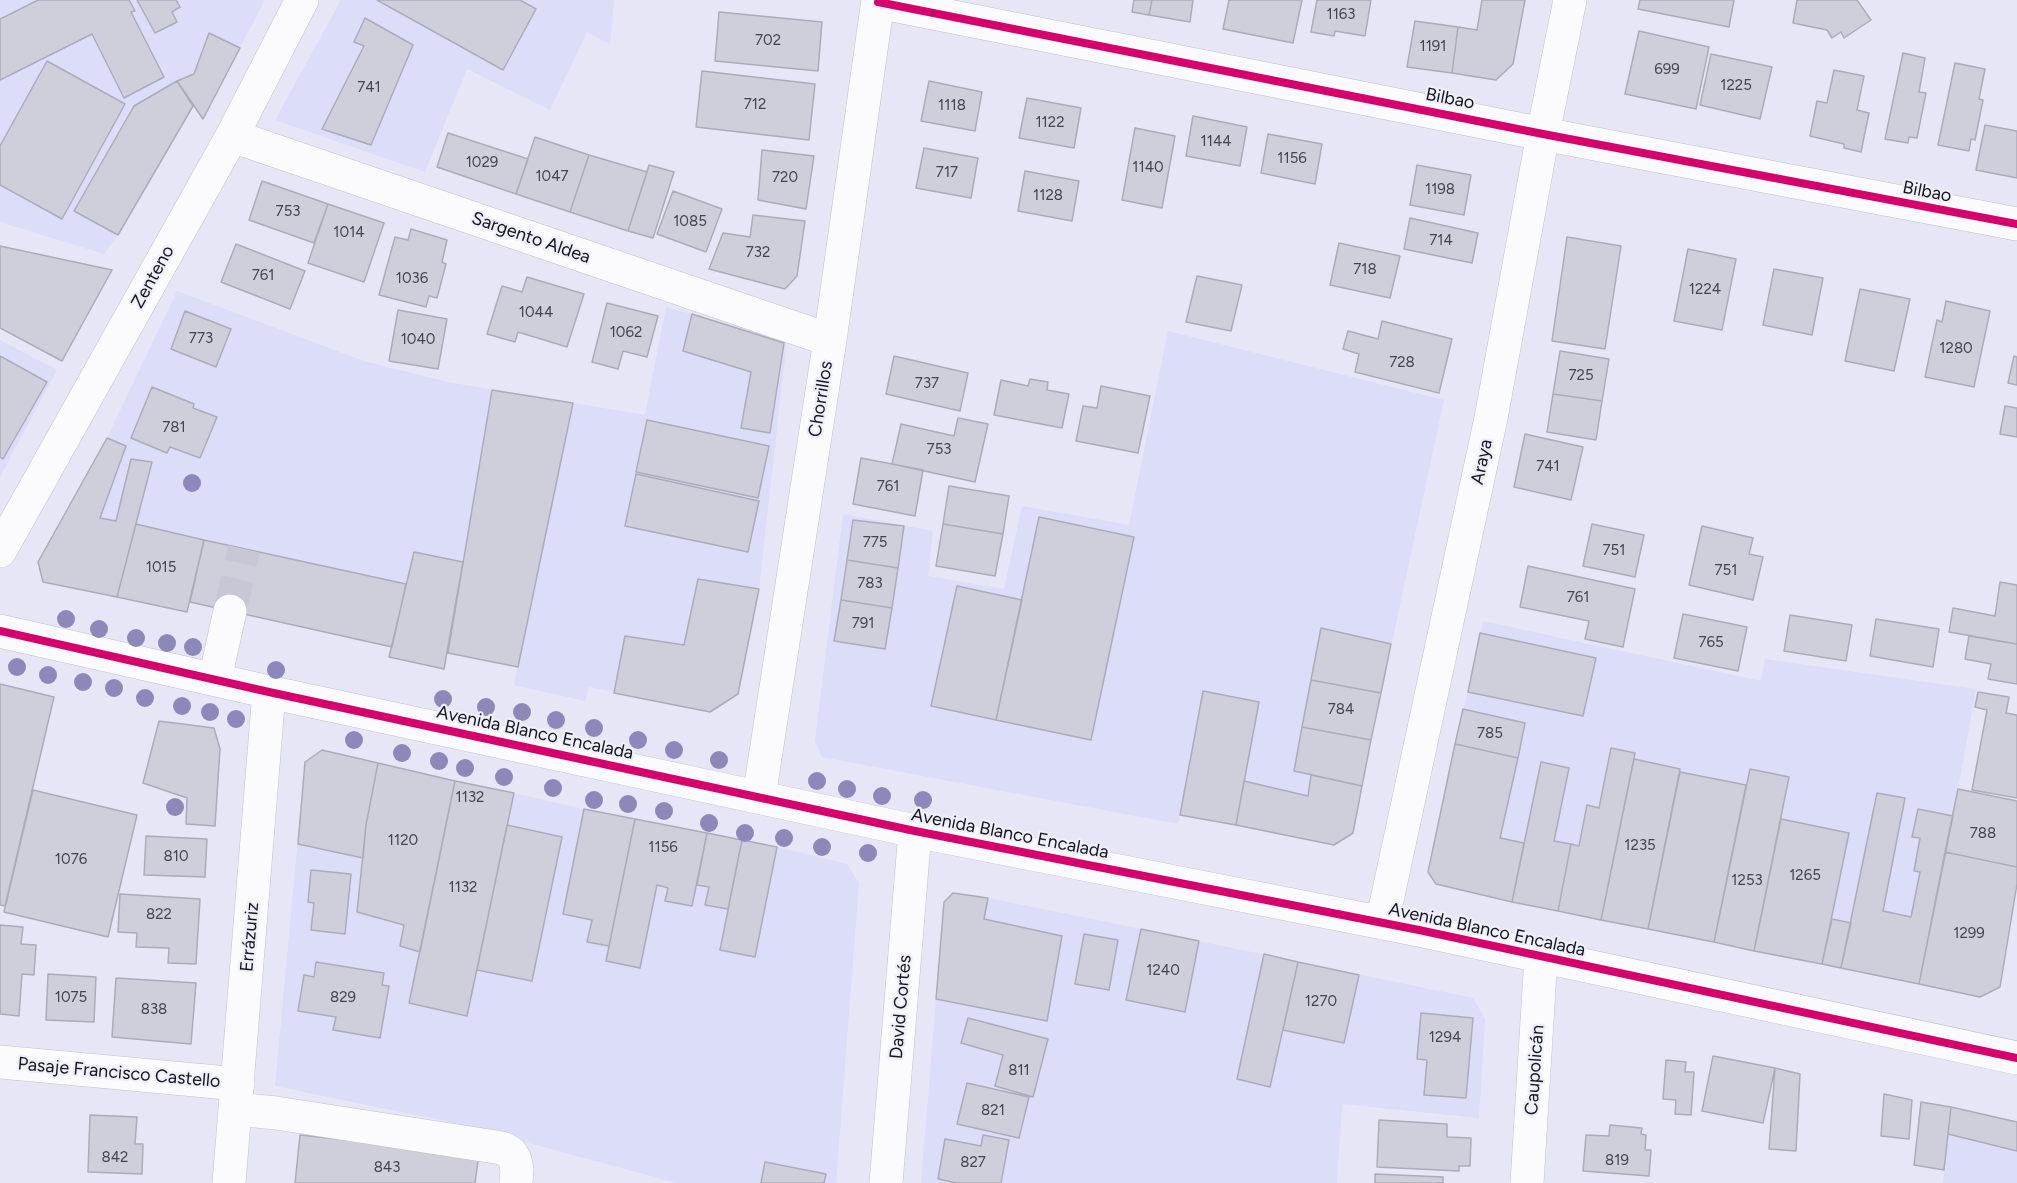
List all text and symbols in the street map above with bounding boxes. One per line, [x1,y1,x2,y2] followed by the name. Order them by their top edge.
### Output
[1326,6,1356,24] house number: 1163
[755,32,781,50] house number: 702
[1419,38,1447,56] house number: 1191
[1654,61,1680,79] house number: 699
[1720,77,1752,95] house number: 1225
[357,79,381,97] house number: 741
[1424,84,1476,114] street label: Bilbao
[744,96,766,114] house number: 712
[938,97,966,115] house number: 1118
[1035,114,1065,132] house number: 1122
[1200,133,1232,151] house number: 1144
[1277,150,1307,168] house number: 1156
[466,154,498,172] house number: 1029
[1132,159,1164,177] house number: 1140
[936,164,958,182] house number: 717
[535,168,569,186] house number: 1047
[772,169,798,187] house number: 720
[1901,177,1953,207] street label: Bilbao
[1425,181,1455,199] house number: 1198
[1033,187,1063,205] house number: 1128
[276,203,300,221] house number: 753
[469,208,593,268] street label: Sargento Aldea
[673,213,707,231] house number: 1085
[333,224,365,242] house number: 1014
[1429,232,1453,250] house number: 714
[127,242,179,312] street label: Zenteno
[746,244,770,262] house number: 732
[1353,261,1377,279] house number: 718
[252,267,274,285] house number: 761
[396,270,428,288] house number: 1036
[1689,281,1721,299] house number: 1224
[519,304,553,322] house number: 1044
[610,324,642,342] house number: 1062
[189,330,213,348] house number: 773
[401,331,435,349] house number: 1040
[1939,340,1973,358] house number: 1280
[1389,354,1415,372] house number: 728
[804,360,838,438] street label: Chorrillos
[1568,367,1594,385] house number: 725
[915,375,939,393] house number: 737
[162,419,186,437] house number: 781
[1467,437,1497,487] street label: Araya
[927,441,951,459] house number: 753
[1536,458,1560,476] house number: 741
[877,478,899,496] house number: 761
[863,534,887,552] house number: 775
[1603,542,1625,560] house number: 751
[146,559,176,577] house number: 1015
[1715,562,1737,580] house number: 751
[857,575,883,593] house number: 783
[1567,589,1589,607] house number: 761
[852,615,874,633] house number: 791
[1698,634,1724,652] house number: 765
[1328,701,1354,719] house number: 784
[435,702,635,764] street label: Avenida Blanco Encalada
[1477,725,1503,743] house number: 785
[456,789,484,807] house number: 1132
[909,804,1111,864] street label: Avenida Blanco Encalada
[1970,825,1996,843] house number: 788
[388,832,418,850] house number: 1120
[1624,837,1656,855] house number: 1235
[648,839,678,857] house number: 1156
[163,848,189,866] house number: 810
[55,851,87,869] house number: 1076
[1789,867,1821,885] house number: 1265
[1731,872,1763,890] house number: 1253
[449,879,477,897] house number: 1132
[1387,899,1587,961] street label: Avenida Blanco Encalada
[236,901,264,973] street label: Errázuriz
[146,906,172,924] house number: 822
[1953,925,1985,943] house number: 1299
[886,954,916,1060] street label: David Cortés
[1146,962,1180,980] house number: 1240
[55,989,87,1007] house number: 1075
[330,989,356,1007] house number: 829
[1305,993,1337,1011] house number: 1270
[141,1001,167,1019] house number: 838
[1521,1024,1549,1116] street label: Caupolicán
[1429,1029,1461,1047] house number: 1294
[17,1053,221,1093] street label: Pasaje Francisco Castello
[1008,1062,1030,1080] house number: 811
[981,1102,1005,1120] house number: 821
[102,1149,128,1167] house number: 842
[1605,1152,1629,1170] house number: 819
[960,1154,986,1172] house number: 827
[374,1159,400,1177] house number: 843

